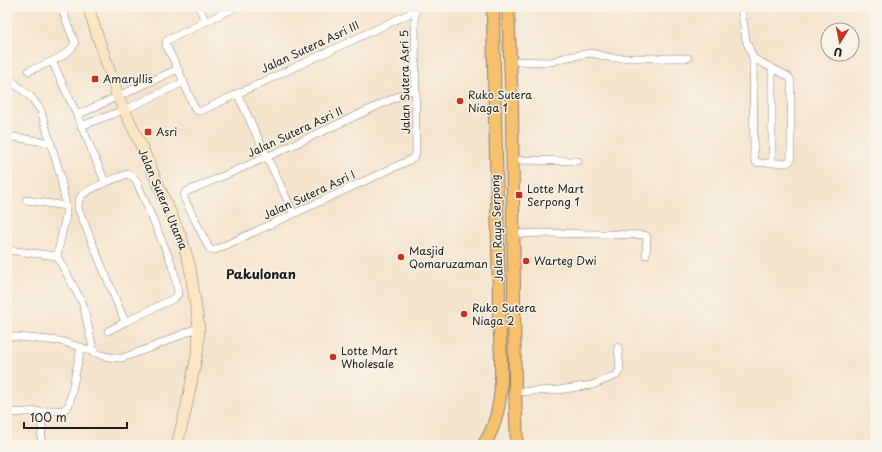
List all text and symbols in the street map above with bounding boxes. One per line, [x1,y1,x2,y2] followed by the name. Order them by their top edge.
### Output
[258,16,362,77] street label: Jalan Sutera Asri III
[820,22,860,62] north arrow
[395,30,414,134] street label: Jalan Sutera Asri 5
[833,43,844,61] text: U
[103,70,153,87] place label: Amaryllis
[90,74,100,84] marker: Amaryllis
[468,86,532,116] place label: Ruko Sutera Niaga 1
[455,96,465,106] marker: Ruko Sutera Niaga 1
[244,102,345,161] street label: Jalan Sutera Asri II
[156,123,177,140] place label: Asri
[143,127,153,137] marker: Asri
[134,145,193,252] street label: Jalan Sutera Utama
[260,166,358,223] street label: Jalan Sutera Asri I
[486,174,507,282] street label: Jalan Raya Serpong
[527,180,584,210] place label: Lotte Mart Serpong 1
[514,190,524,200] marker: Lotte Mart Serpong 1
[409,242,488,272] place label: Masjid Qomaruzaman
[396,252,406,262] marker: Masjid Qomaruzaman
[534,252,597,269] place label: Warteg Dwi
[521,256,531,266] marker: Warteg Dwi
[226,264,296,283] district label: Pakulonan
[472,299,536,329] place label: Ruko Sutera Niaga 2
[459,309,469,319] marker: Ruko Sutera Niaga 2
[341,342,398,372] place label: Lotte Mart Wholesale
[328,352,338,362] marker: Lotte Mart Wholesale
[24,404,127,430] scale bar
[30,408,67,426] text: 100 m

